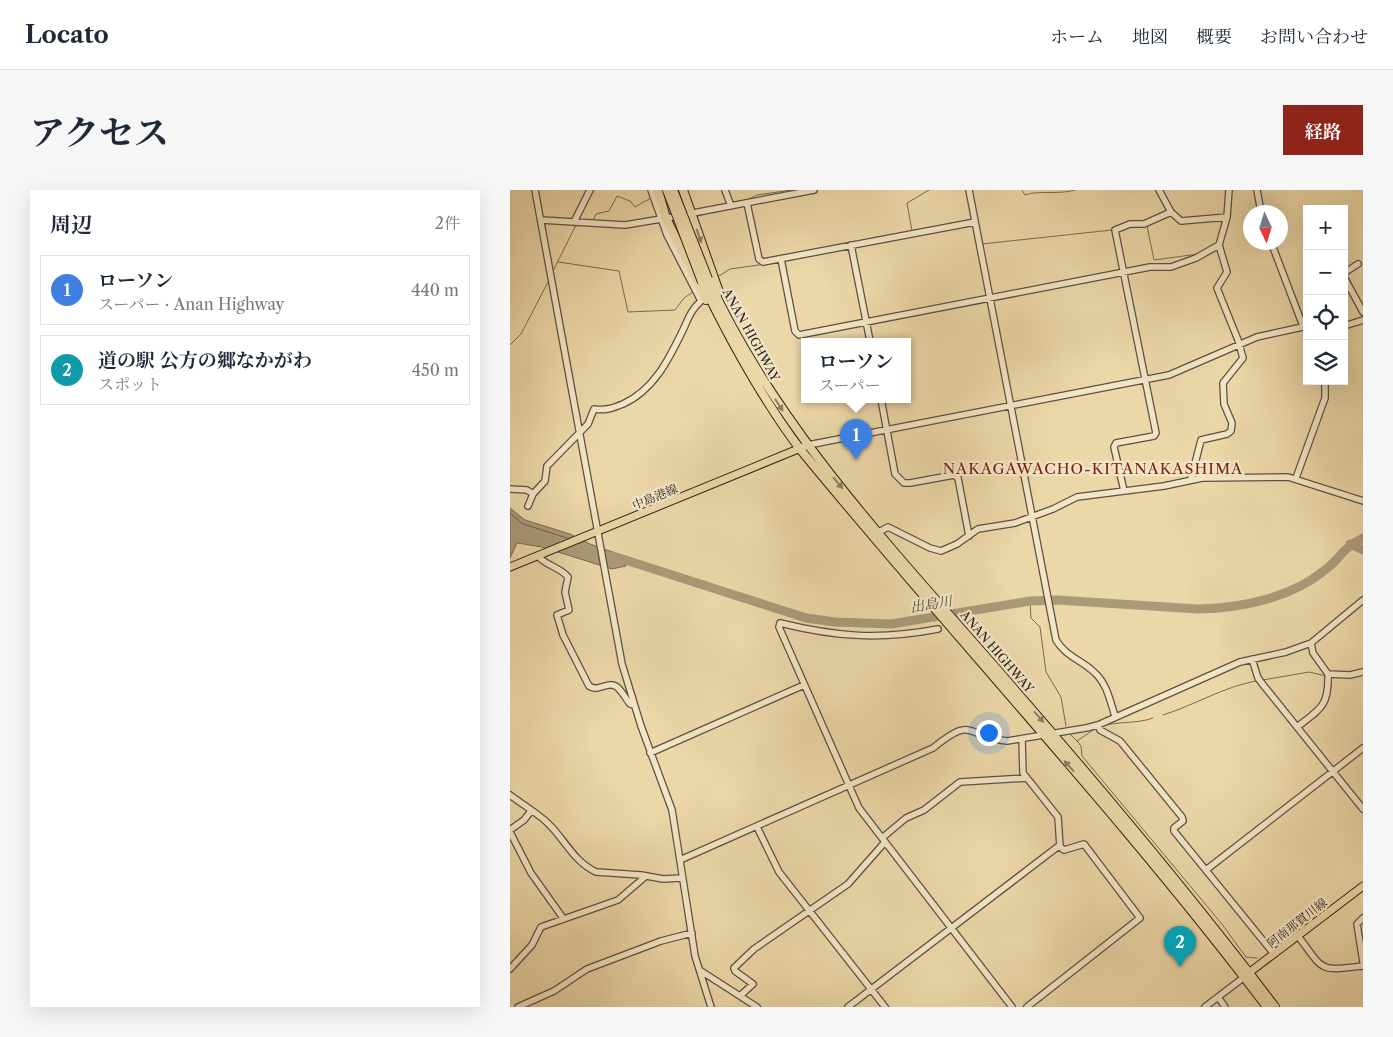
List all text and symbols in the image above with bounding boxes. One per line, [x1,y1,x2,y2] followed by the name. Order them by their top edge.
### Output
[25,20,109,49] text: Locato
[1050,26,1104,48] text: ホーム
[1132,26,1168,48] text: 地図
[1196,26,1232,48] text: 概要
[1260,26,1368,48] text: お問い合わせ
[1283,105,1363,155] button: 経路
[30,111,169,154] text: アクセス
[1243,205,1288,250] north arrow
[1303,205,1348,385] map controls
[1303,205,1348,250] button: +
[50,212,92,237] text: 周辺
[435,213,460,233] text: 2件
[695,229,703,244] one-way arrow
[1303,250,1348,295] button: −
[98,269,173,292] text: ローソン
[63,280,71,300] text: 1
[411,280,459,300] text: 440 m
[719,285,783,384] street label: ANAN HIGHWAY
[98,294,284,314] text: スーパー · Anan Highway
[1303,295,1348,340] button: locate
[801,338,911,403] popup
[1303,340,1348,385] button: layers
[98,349,312,372] text: 道の駅 公方の郷なかがわ
[818,350,894,373] text: ローソン
[62,360,72,380] text: 2
[412,360,459,380] text: 450 m
[98,374,162,394] text: スポット
[818,375,881,395] text: スーパー
[774,398,784,412] one-way arrow
[840,419,872,460] pin: 1
[943,459,1243,478] district label: NAKAGAWACHO-KITANAKASHIMA
[833,476,844,489] one-way arrow
[630,481,680,512] street label: 中島港線
[909,592,955,616] water label: 出島川
[957,607,1038,696] street label: ANAN HIGHWAY
[1033,711,1044,724] one-way arrow
[976,720,1002,746] your location
[1064,760,1075,773] one-way arrow
[1264,895,1330,951] street label: 阿南那賀川線
[1164,926,1196,967] pin: 2

